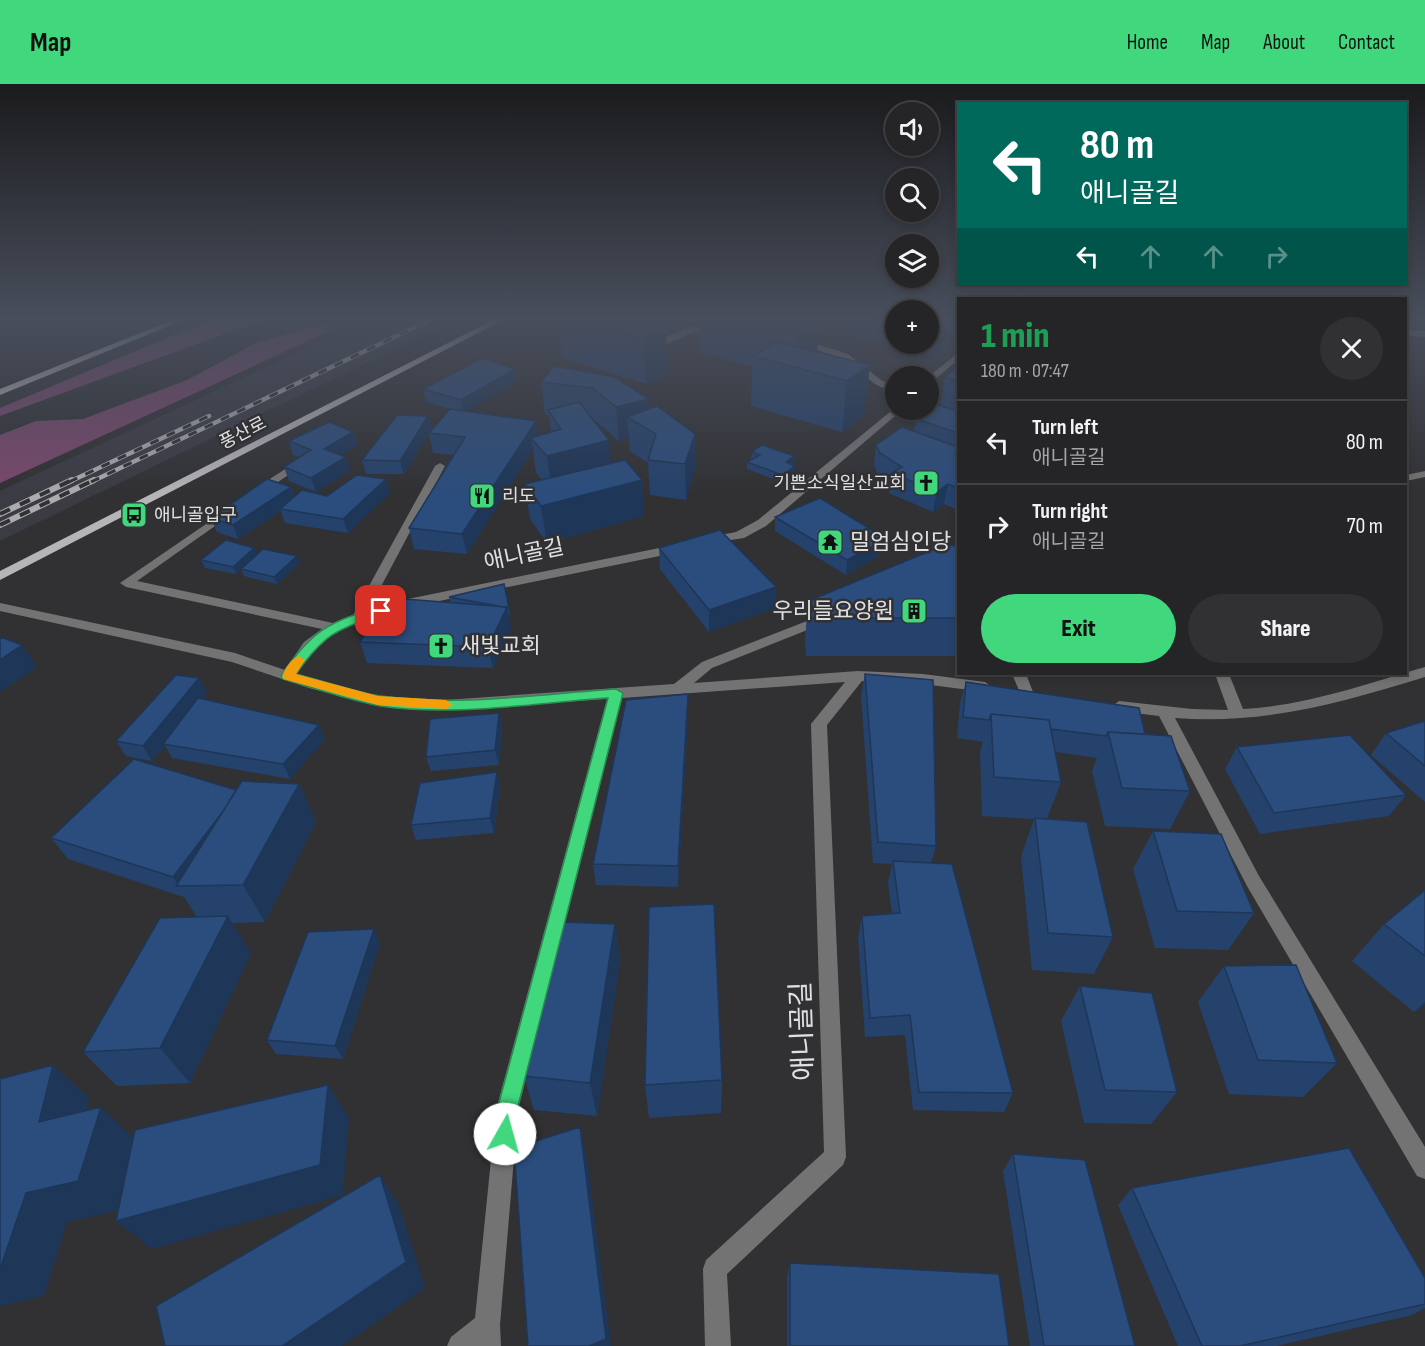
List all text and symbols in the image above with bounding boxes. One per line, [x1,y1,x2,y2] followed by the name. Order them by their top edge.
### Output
[30,26,71,59] text: Map
[1127,30,1168,55] text: Home
[1201,30,1230,55] text: Map
[1263,30,1305,55] text: About
[1338,30,1395,55] text: Contact
[885,102,939,420] map controls
[885,102,939,156] button: sound
[1080,120,1154,171] text: 80 m
[981,126,1059,204] icon: left
[885,168,939,222] button: search
[1080,178,1179,210] text: 애니골길
[885,234,939,288] button: layers
[1071,240,1104,273] icon: left
[1134,240,1167,273] icon: ahead
[1197,240,1230,273] icon: ahead
[1260,240,1293,273] icon: right
[885,300,939,354] button: +
[981,315,1049,358] text: 1 min
[1320,317,1383,380] button: close
[981,359,1069,383] text: 180 m · 07:47
[885,366,939,420] button: −
[216,412,270,454] street label: 풍산로
[1032,414,1098,441] text: Turn left
[981,426,1014,459] icon: left
[1346,429,1383,456] text: 80 m
[1032,446,1106,470] text: 애니골길
[911,468,941,498] church icon: 기쁜소식일산교회
[774,473,906,494] place label: 기쁜소식일산교회
[467,481,497,511] restaurant icon: 리도
[502,486,535,507] place label: 리도
[1032,498,1108,525] text: Turn right
[119,500,149,530] bus stop icon: 애니골입구
[154,505,237,526] place label: 애니골입구
[981,510,1014,543] icon: right
[1347,513,1383,540] text: 70 m
[815,527,845,557] temple icon: 밀엄심인당
[850,529,951,556] place label: 밀엄심인당
[1032,530,1106,554] text: 애니골길
[482,533,566,577] street label: 애니골길
[355,585,406,636] pin
[364,594,397,627] icon: arrive
[981,594,1176,663] button: Exit
[1188,594,1383,663] button: Share
[899,596,929,626] building icon: 우리들요양원
[773,598,894,625] place label: 우리들요양원
[426,631,456,661] church icon: 새빛교회
[460,633,541,660] place label: 새빛교회
[785,981,821,1081] street label: 애니골길
[473,1102,537,1166] position arrow

